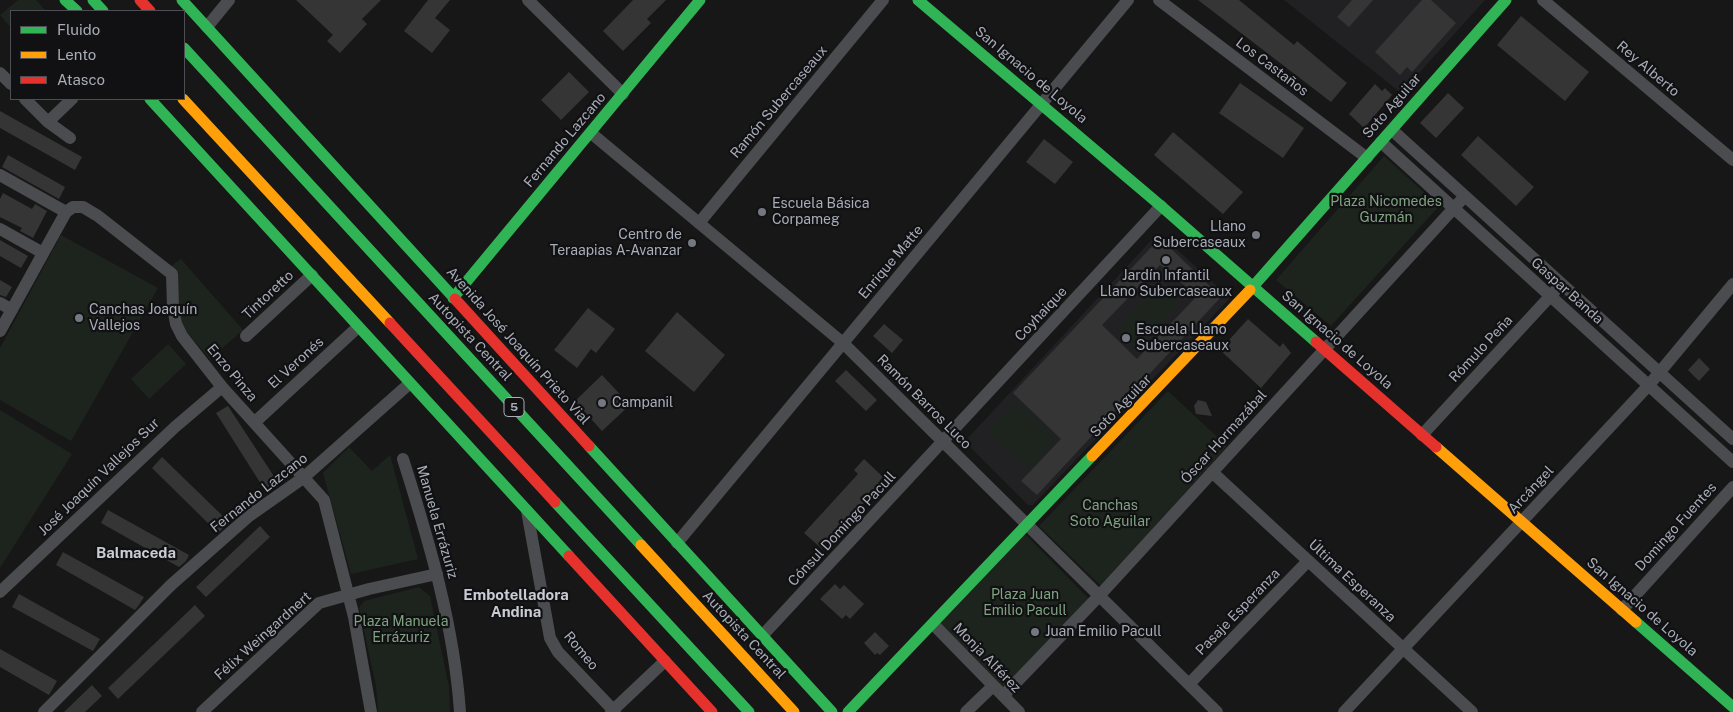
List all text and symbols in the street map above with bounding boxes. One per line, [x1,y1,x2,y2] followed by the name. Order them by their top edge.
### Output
[10,10,185,100] legend
[57,21,100,38] text: Fluido
[971,23,1091,127] street label: San Ignacio de Loyola
[1232,34,1312,100] street label: Los Castaños
[1613,38,1683,100] street label: Rey Alberto
[727,42,831,162] street label: Ramón Subercaseaux
[57,46,96,63] text: Lento
[1359,70,1425,142] street label: Soto Aguilar
[57,71,105,88] text: Atasco
[520,89,610,191] street label: Fernando Lazcano
[1330,194,1442,226] park label: Plaza Nicomedes Guzmán
[772,196,869,228] place label: Escuela Básica Corpameg
[756,206,768,218] marker: Escuela Básica Corpameg
[1153,219,1246,252] place label: Llano Subercaseaux
[855,222,927,302] street label: Enrique Matte
[550,227,682,260] place label: Centro de Teraapias A-Avanzar
[1250,229,1262,241] marker: Llano Subercaseaux
[686,237,698,249] marker: Centro de Teraapias A-Avanzar
[1160,254,1172,266] marker: Jardín Infantil Llano Subercaseaux
[1527,254,1607,328] street label: Gaspar Banda
[443,264,593,428] street label: Avenida José Joaquín Prieto Vial
[239,267,297,323] street label: Tintoretto
[1100,268,1232,300] place label: Jardín Infantil Llano Subercaseaux
[1011,283,1071,345] street label: Coyhaique
[1278,287,1396,393] street label: San Ignacio de Loyola
[425,289,515,385] street label: Autopista Central
[89,302,197,334] place label: Canchas Joaquín Vallejos
[73,312,85,324] marker: Canchas Joaquín Vallejos
[1446,312,1516,386] street label: Rómulo Peña
[1136,322,1229,354] place label: Escuela Llano Subercaseaux
[1120,332,1132,344] marker: Escuela Llano Subercaseaux
[265,334,327,392] street label: El Veronés
[203,341,261,405] street label: Enzo Pinza
[873,351,975,453] street label: Ramón Barros Luco
[1087,371,1155,441] street label: Soto Aguilar
[1178,387,1270,487] street label: Óscar Hormazábal
[612,395,673,411] place label: Campanil
[596,397,608,409] marker: Campanil
[504,398,524,417] road number: 5
[35,415,163,539] street label: José Joaquín Vallejos Sur
[207,450,311,536] street label: Fernando Lazcano
[413,463,461,581] street label: Manuela Errázuriz
[1505,463,1557,517] street label: Arcángel
[785,468,899,590] street label: Cónsul Domingo Pacull
[1632,479,1720,575] street label: Domingo Fuentes
[1070,498,1150,530] park label: Canchas Soto Aguilar
[1305,536,1399,626] street label: Última Esperanza
[96,544,176,562] district label: Balmaceda
[1583,554,1701,660] street label: San Ignacio de Loyola
[1192,565,1284,659] street label: Pasaje Esperanza
[463,586,569,621] district label: Embotelladora Andina
[699,587,789,683] street label: Autopista Central
[983,587,1067,620] park label: Plaza Juan Emilio Pacull
[211,588,315,684] street label: Félix Weingardnert
[354,614,448,646] park label: Plaza Manuela Errázuriz
[950,620,1024,696] street label: Monja Alférez
[1045,624,1162,640] place label: Juan Emilio Pacull
[1029,626,1041,638] marker: Juan Emilio Pacull
[560,628,602,674] street label: Romeo

